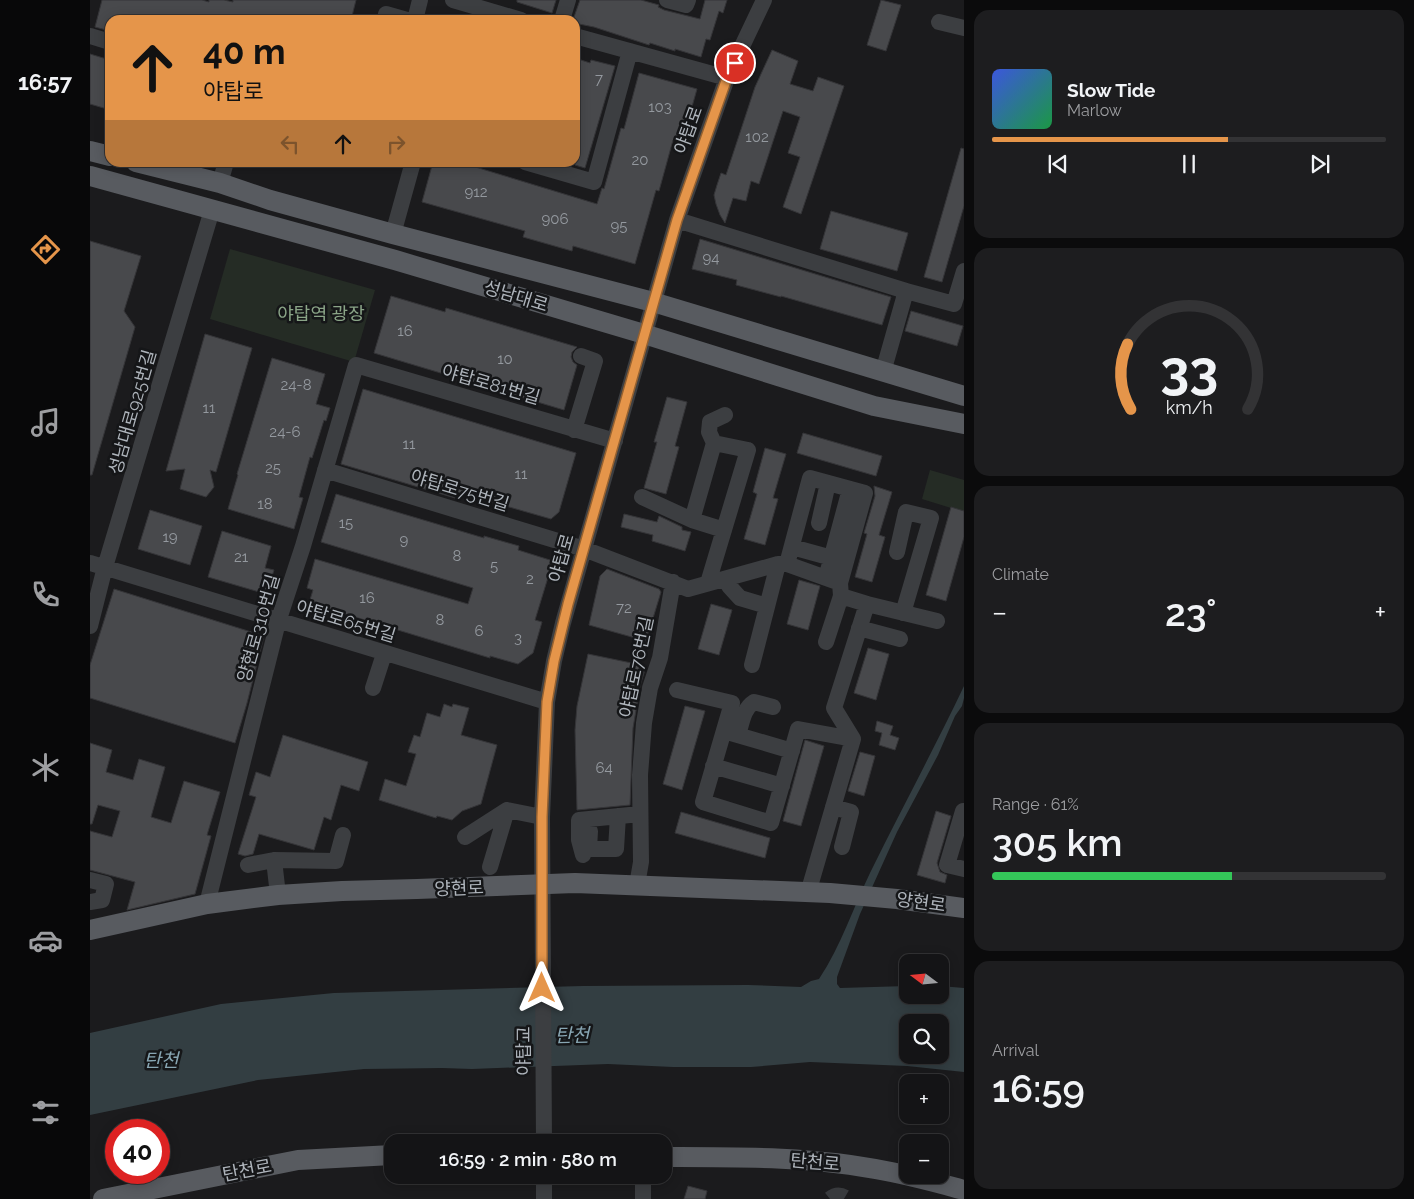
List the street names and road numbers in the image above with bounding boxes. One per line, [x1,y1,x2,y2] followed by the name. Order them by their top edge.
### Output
[670,103,706,157] street label: 야탑로
[481,276,551,316] street label: 성남대로
[104,347,160,477] street label: 성남대로925번길
[439,360,543,408] street label: 야탑로81번길
[408,465,512,515] street label: 야탑로75번길
[544,531,578,585] street label: 야탑로
[233,572,283,684] street label: 양현로310번길
[293,596,399,646] street label: 야탑로65번길
[615,614,657,720] street label: 야탑로76번길
[434,877,484,899] street label: 양현로
[895,888,947,916] street label: 양현로
[513,1026,534,1076] street label: 야탑교
[789,1149,841,1175] street label: 탄천로
[221,1155,273,1185] street label: 탄천로

